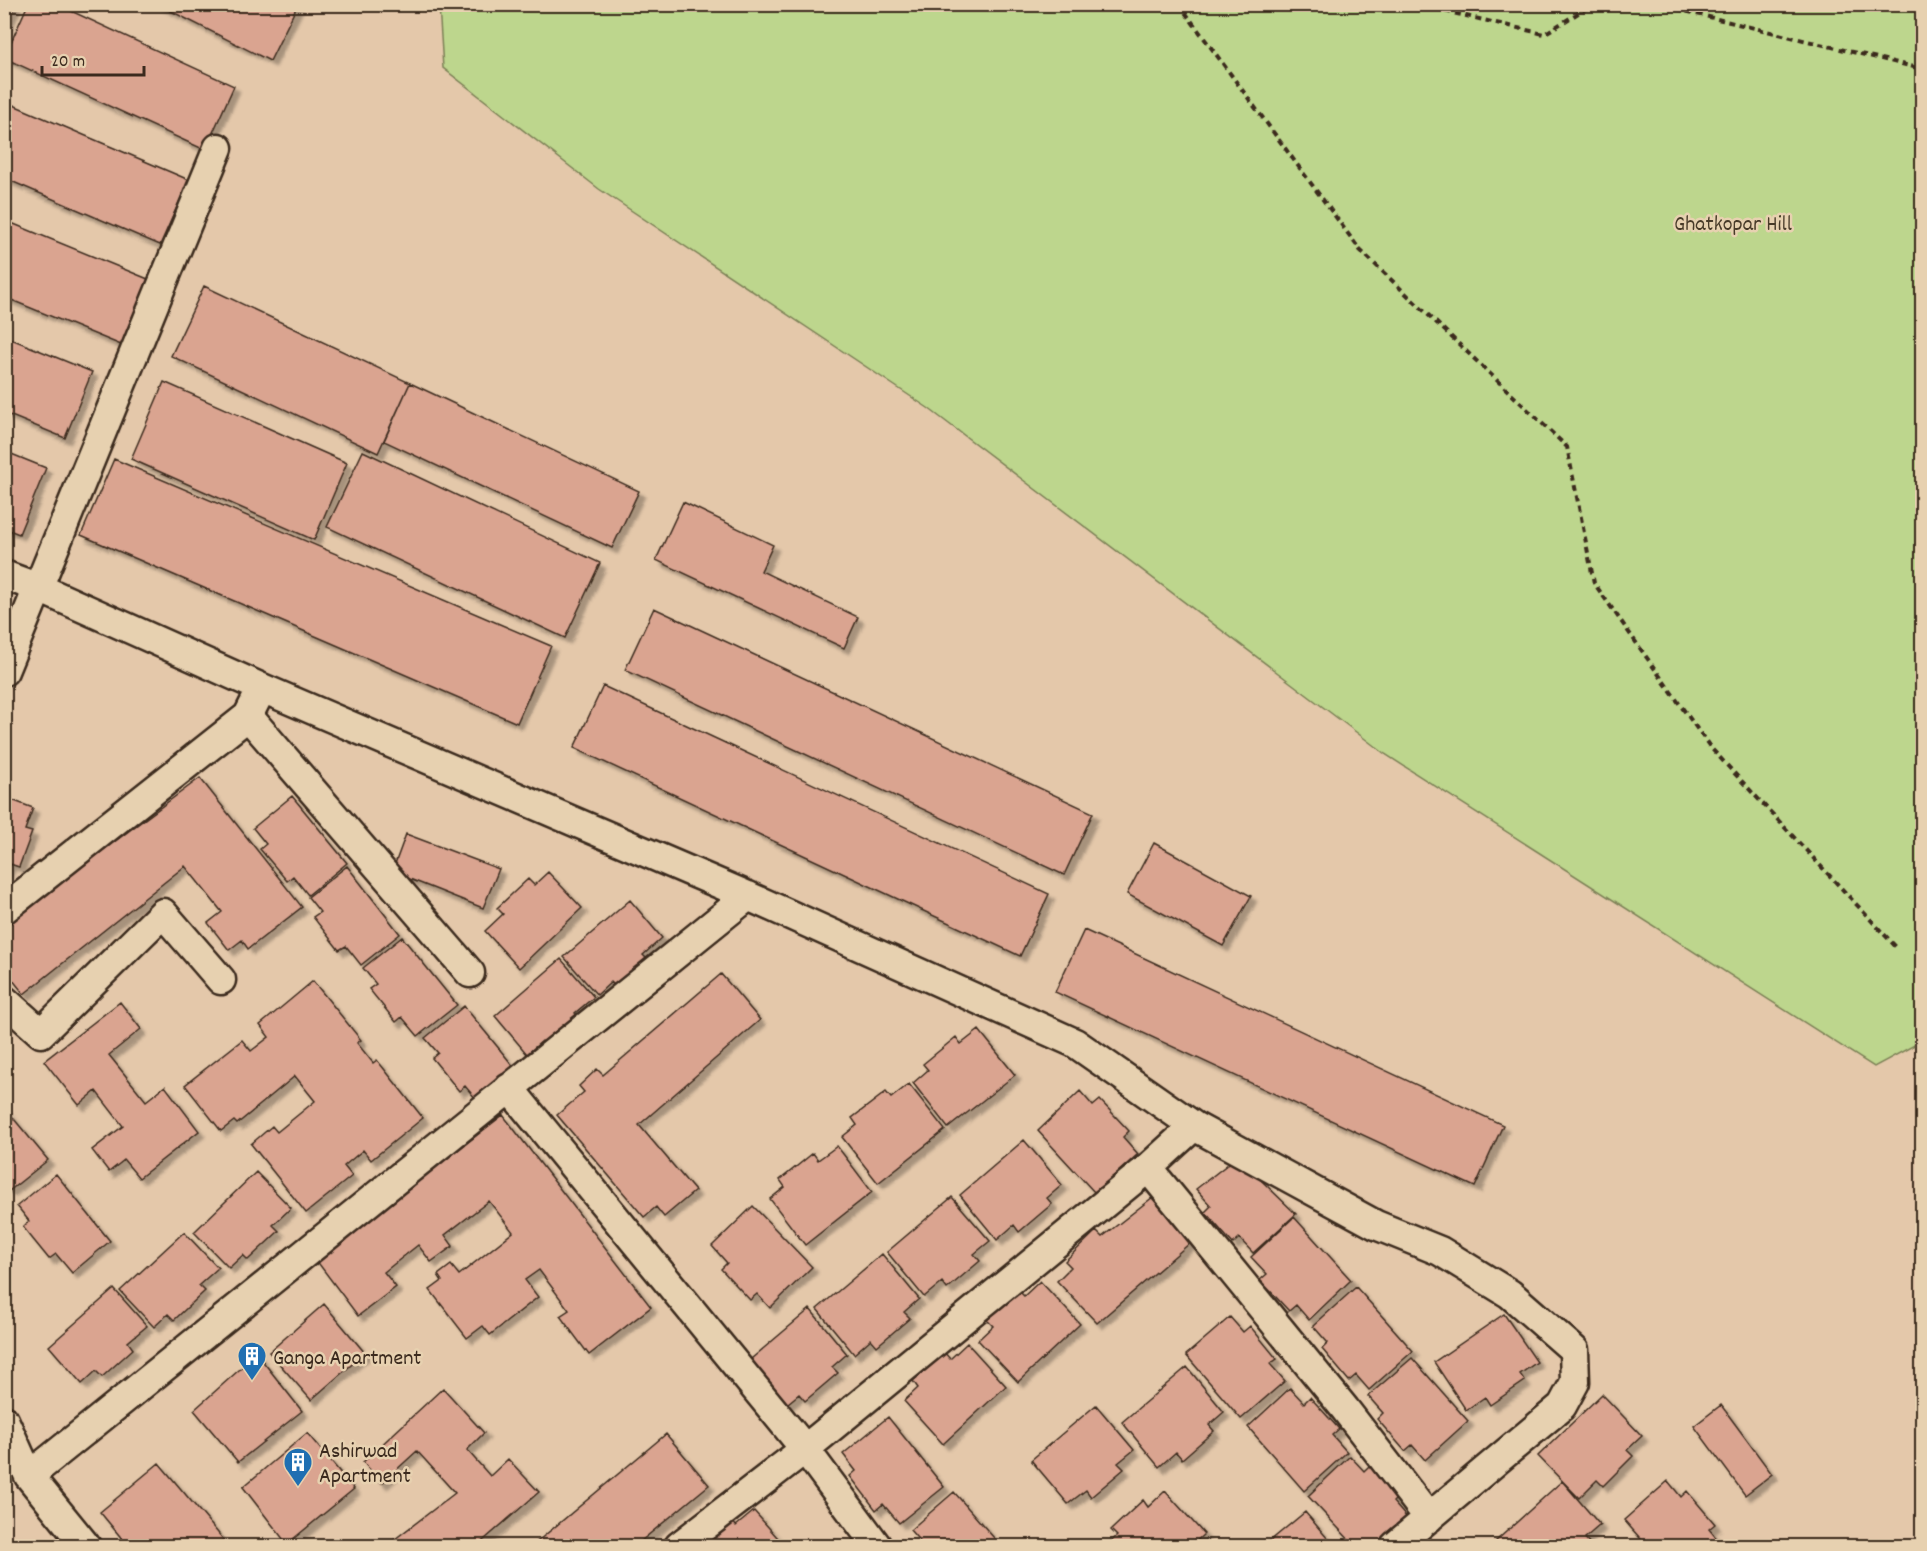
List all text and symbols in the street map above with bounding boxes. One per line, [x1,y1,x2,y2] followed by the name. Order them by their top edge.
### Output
[42,39,144,77] scale bar
[51,50,85,75] text: 20 m
[1674,210,1792,241] park label: Ghatkopar Hill
[236,1340,268,1382] building icon: Ganga Apartment
[273,1344,421,1375] place label: Ganga Apartment
[319,1437,411,1493] place label: Ashirwad Apartment
[282,1446,314,1488] building icon: Ashirwad Apartment

